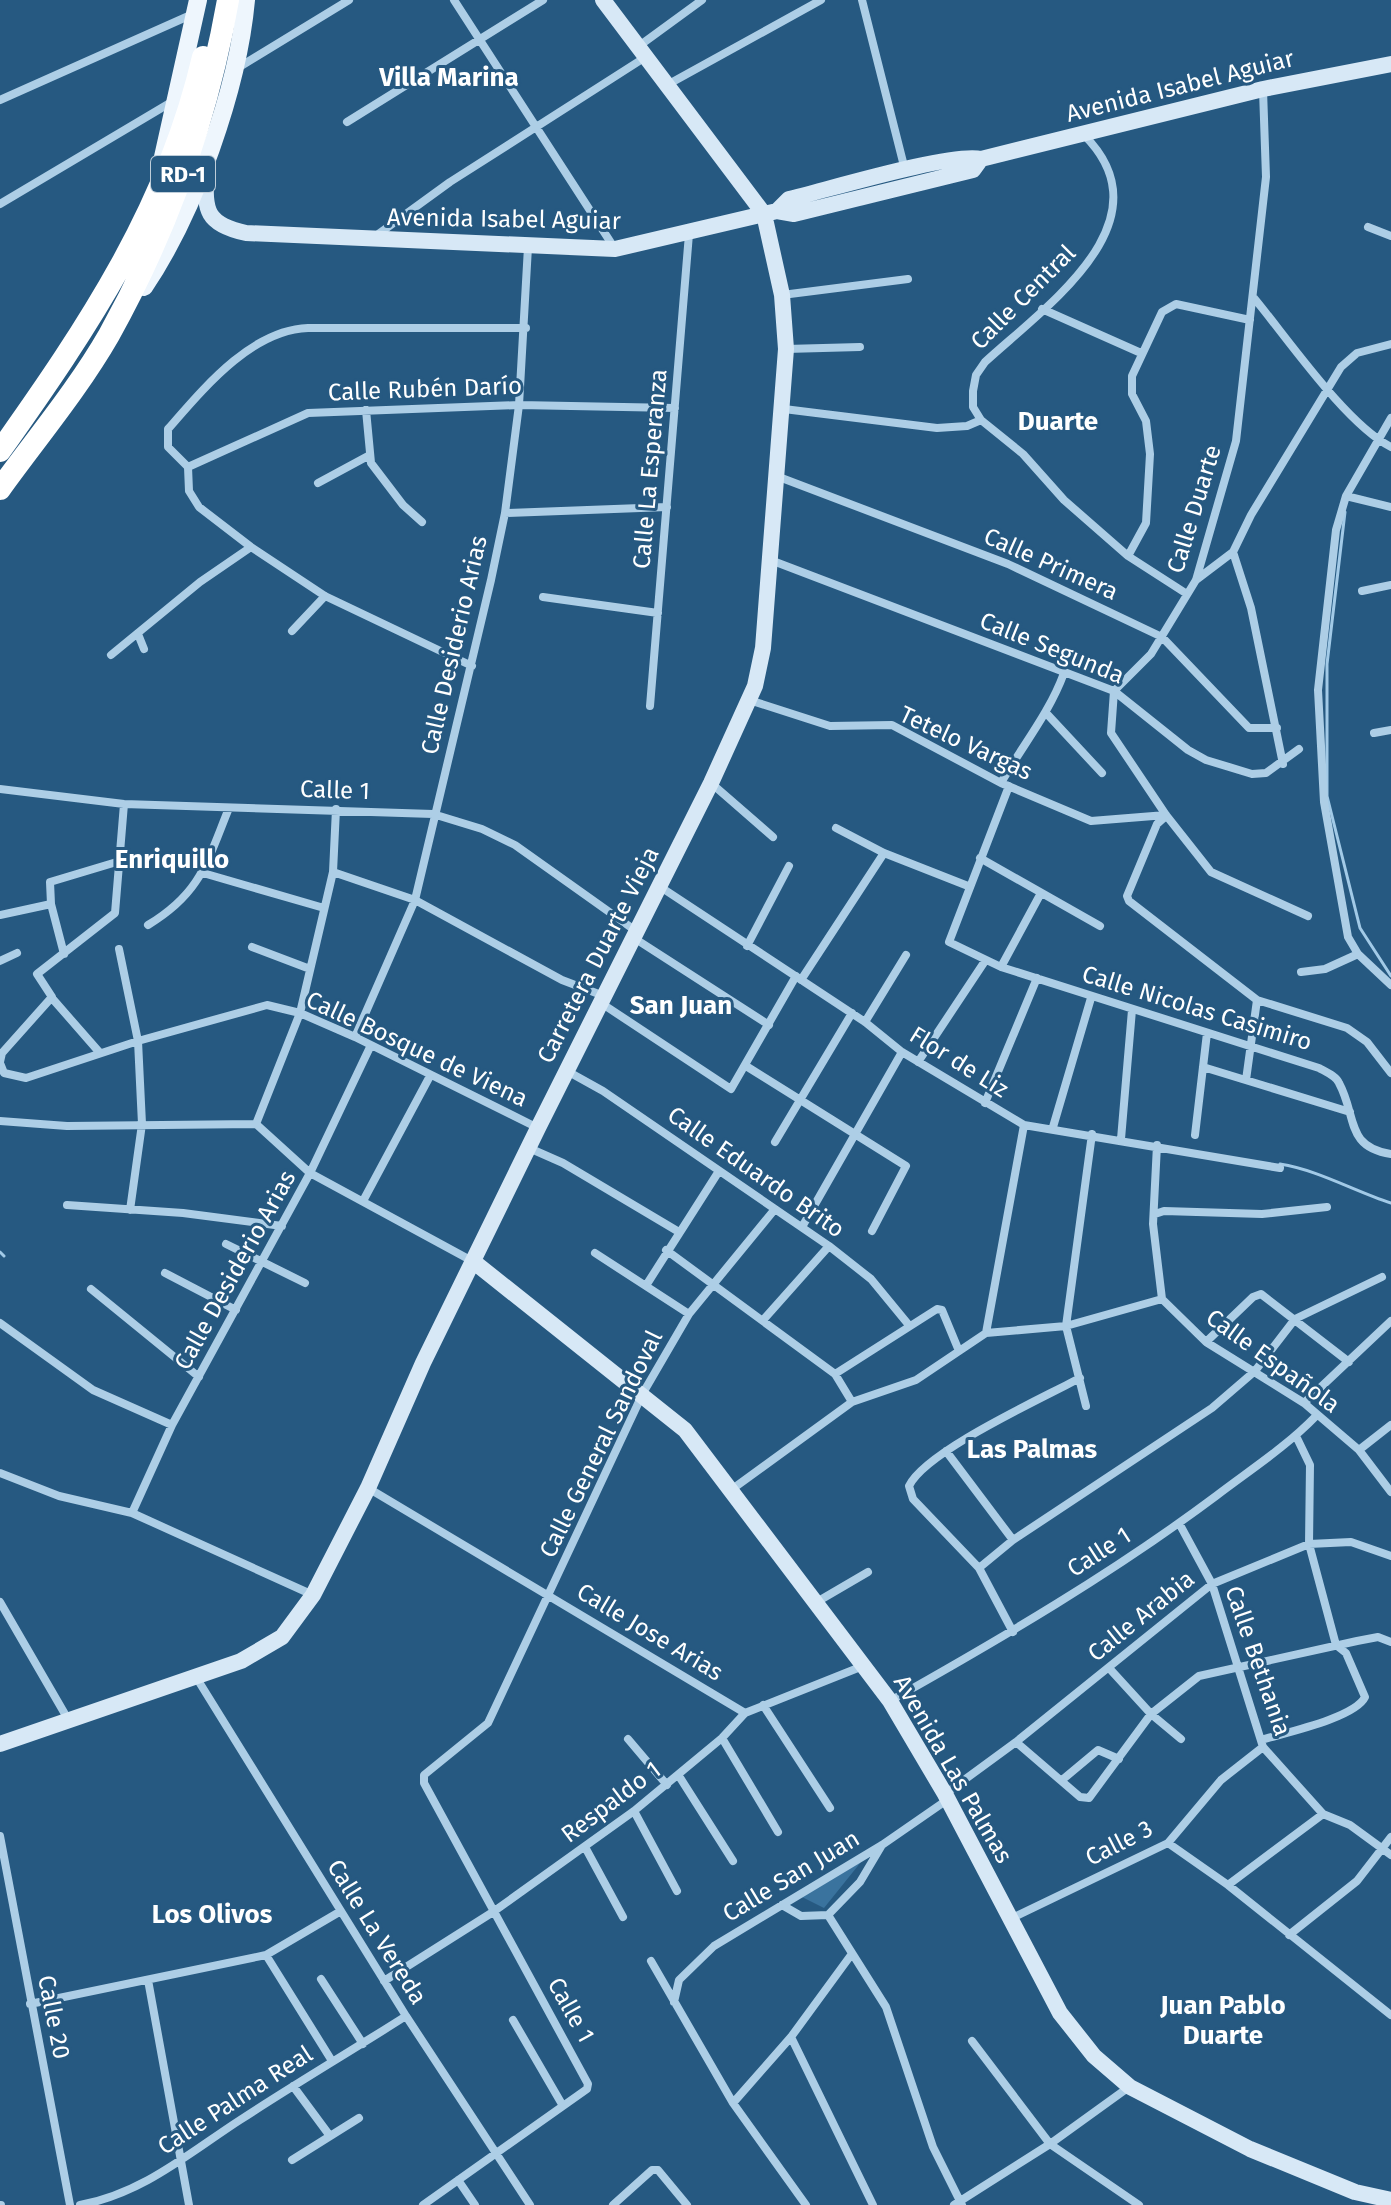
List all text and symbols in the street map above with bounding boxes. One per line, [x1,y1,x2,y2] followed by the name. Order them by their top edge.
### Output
[1063,44,1298,128] street label: Avenida Isabel Aguiar
[378,62,519,93] district label: Villa Marina
[151,156,215,192] road number: RD-1
[387,203,622,235] street label: Avenida Isabel Aguiar
[965,239,1081,355] street label: Calle Central
[627,368,673,570] street label: Calle La Esperanza
[328,372,522,406] street label: Calle Rubén Darío
[1018,406,1098,437] district label: Duarte
[1161,442,1227,576] street label: Calle Duarte
[980,522,1122,606] street label: Calle Primera
[415,533,493,757] street label: Calle Desiderio Arias
[976,606,1128,690] street label: Calle Segunda
[895,700,1037,786] street label: Tetelo Vargas
[300,775,370,805] street label: Calle 1
[531,842,665,1068] street label: Carretera Duarte Vieja
[115,844,229,875] district label: Enriquillo
[1079,960,1315,1056] street label: Calle Nicolas Casimiro
[302,985,532,1113] street label: Calle Bosque de Viena
[630,990,732,1021] district label: San Juan
[904,1021,1014,1103] street label: Flor de Liz
[662,1100,850,1244] street label: Calle Eduardo Brito
[169,1165,301,1375] street label: Calle Desiderio Arias
[1201,1303,1345,1419] street label: Calle Española
[534,1326,668,1562] street label: Calle General Sandoval
[967,1434,1098,1465] district label: Las Palmas
[1062,1521,1136,1583] street label: Calle 1
[1082,1565,1200,1667] street label: Calle Arabia
[572,1577,728,1687] street label: Calle Jose Arias
[1219,1582,1297,1740] street label: Calle Bethania
[888,1670,1018,1868] street label: Avenida Las Palmas
[556,1756,666,1848] street label: Respaldo 1
[1081,1814,1157,1872] street label: Calle 3
[718,1824,864,1928] street label: Calle San Juan
[321,1854,433,2010] street label: Calle La Vereda
[152,1899,273,1930] district label: Los Olivos
[32,1973,76,2061] street label: Calle 20
[542,1973,600,2047] street label: Calle 1
[1159,1990,1286,2051] district label: Juan Pablo Duarte
[152,2040,318,2160] street label: Calle Palma Real

